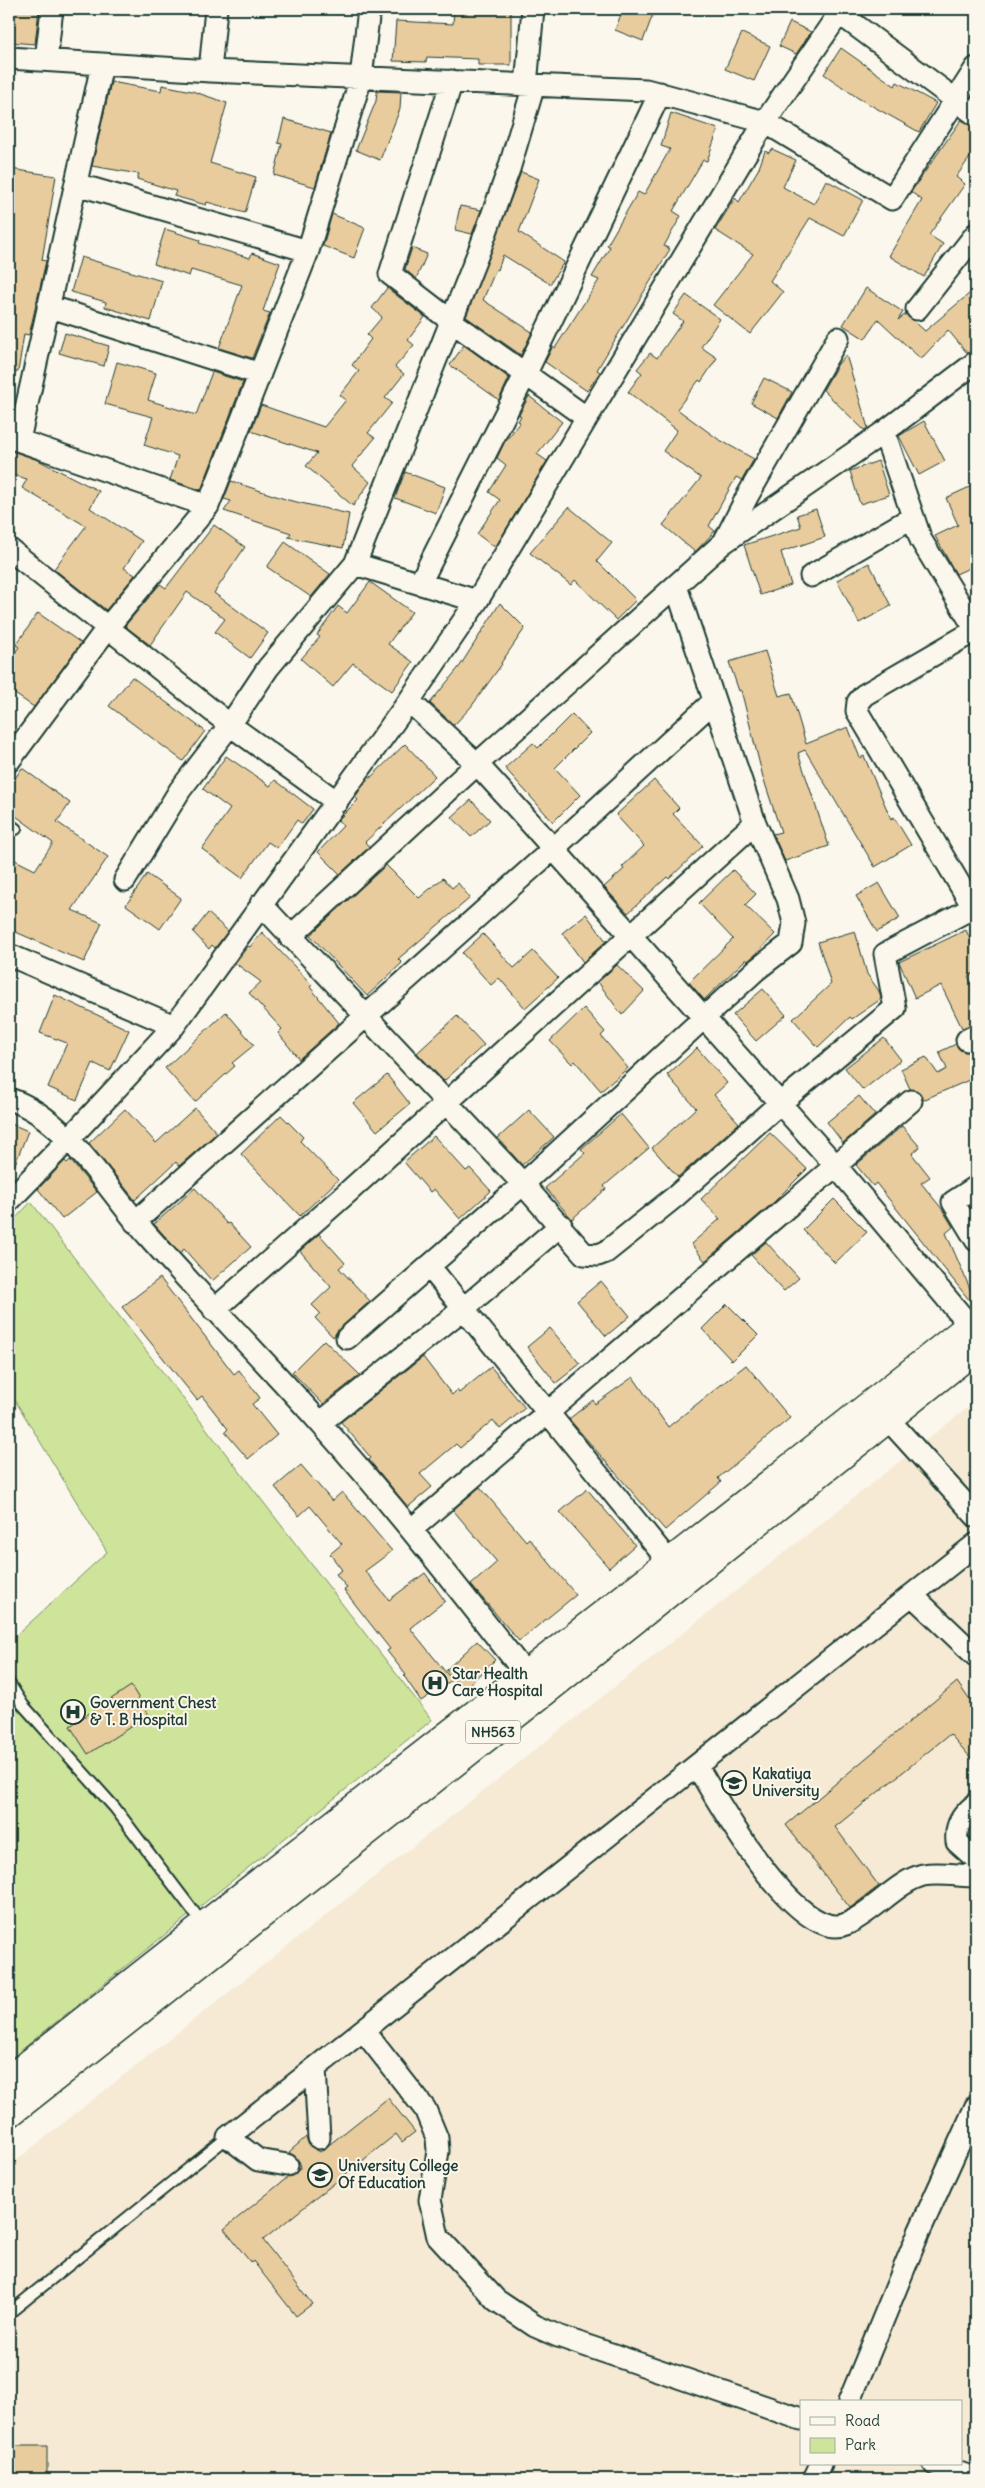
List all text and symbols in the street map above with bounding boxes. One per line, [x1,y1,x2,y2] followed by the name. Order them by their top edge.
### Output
[452,1664,543,1701] place label: Star Health Care Hospital
[422,1670,448,1696] hospital icon: Star Health Care Hospital
[90,1693,217,1730] place label: Government Chest & T. B Hospital
[60,1699,86,1725] hospital icon: Government Chest & T. B Hospital
[466,1720,520,1744] road number: NH563
[752,1764,819,1801] place label: Kakatiya University
[721,1770,747,1796] school or university icon: Kakatiya University
[338,2156,458,2192] place label: University College Of Education
[307,2162,333,2188] school or university icon: University College Of Education
[800,2400,962,2466] legend
[845,2411,880,2430] text: Road
[845,2435,876,2454] text: Park

